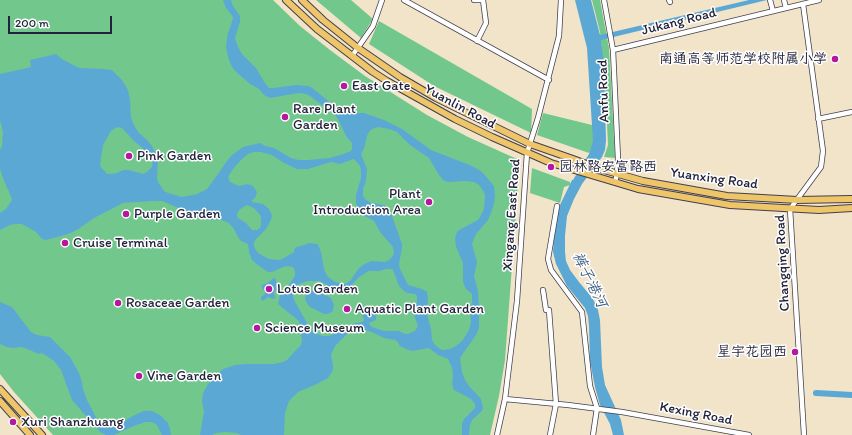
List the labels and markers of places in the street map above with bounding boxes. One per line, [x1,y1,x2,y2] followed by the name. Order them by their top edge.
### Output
[659,51,827,67] place label: 南通高等师范学校附属小学
[830,54,840,64] marker: 南通高等师范学校附属小学
[352,78,410,94] place label: East Gate
[339,81,349,91] marker: East Gate
[293,101,356,134] place label: Rare Plant Garden
[280,112,290,122] marker: Rare Plant Garden
[137,148,211,164] place label: Pink Garden
[124,151,134,161] marker: Pink Garden
[559,159,657,175] place label: 园林路安富路西
[546,162,556,172] marker: 园林路安富路西
[313,186,421,218] place label: Plant Introduction Area
[424,197,434,207] marker: Plant Introduction Area
[134,206,221,222] place label: Purple Garden
[121,209,131,219] marker: Purple Garden
[73,235,168,251] place label: Cruise Terminal
[60,238,70,248] marker: Cruise Terminal
[277,281,358,297] place label: Lotus Garden
[264,284,274,294] marker: Lotus Garden
[126,295,229,311] place label: Rosaceae Garden
[113,298,123,308] marker: Rosaceae Garden
[355,301,484,317] place label: Aquatic Plant Garden
[342,304,352,314] marker: Aquatic Plant Garden
[265,320,364,336] place label: Science Museum
[252,323,262,333] marker: Science Museum
[717,344,787,360] place label: 星宇花园西
[790,347,800,357] marker: 星宇花园西
[147,368,221,384] place label: Vine Garden
[134,371,144,381] marker: Vine Garden
[21,414,124,430] place label: Xuri Shanzhuang
[8,417,18,427] marker: Xuri Shanzhuang

